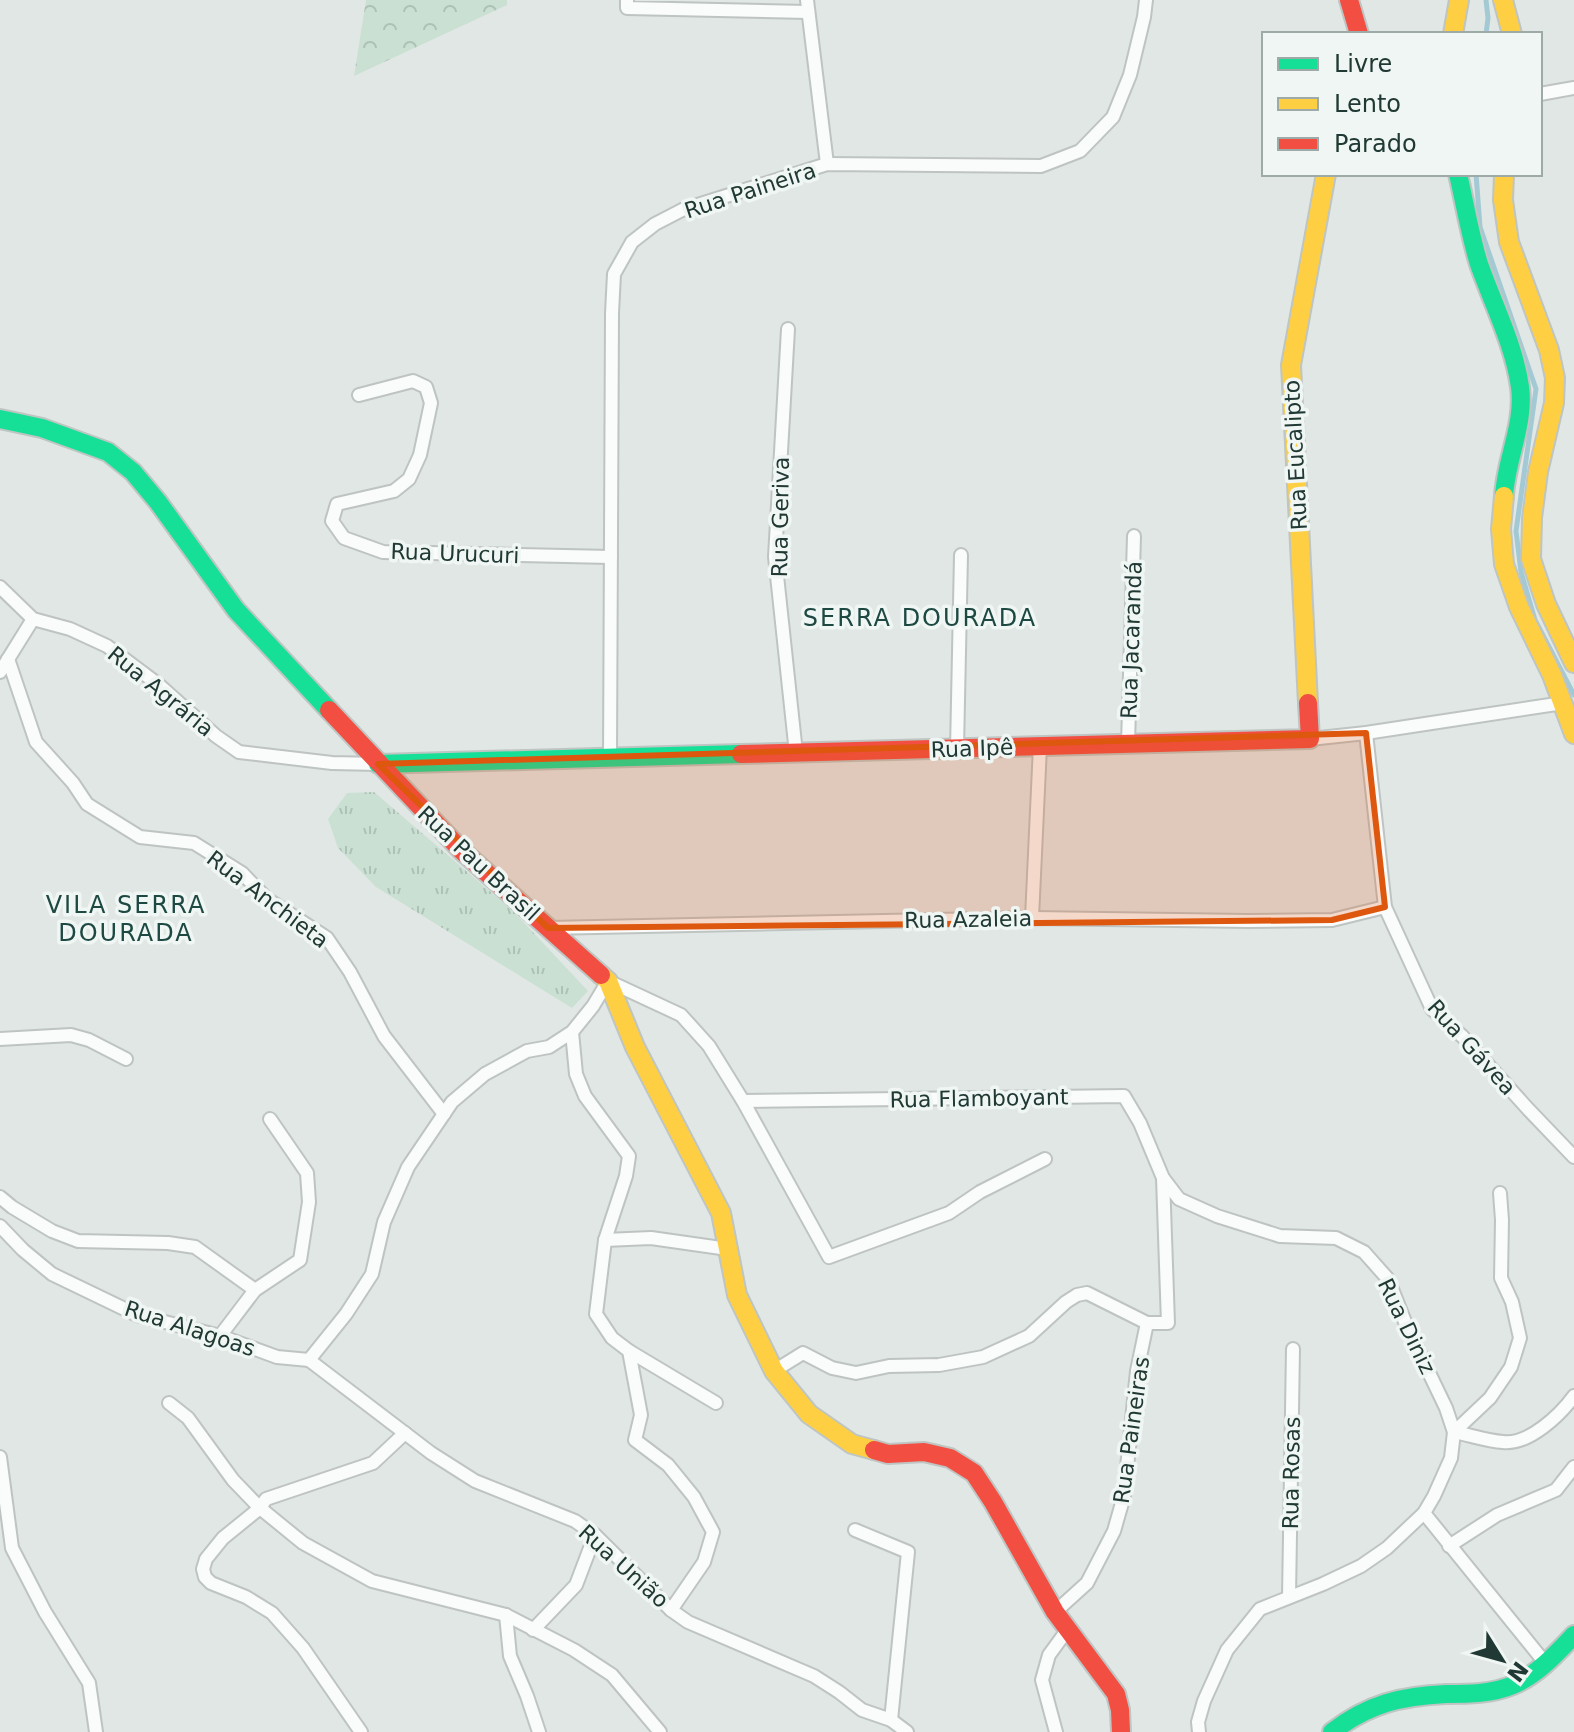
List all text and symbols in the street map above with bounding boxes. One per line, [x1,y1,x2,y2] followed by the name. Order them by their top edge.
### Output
[1262,32,1542,176] legend
[1334,50,1392,78] text: Livre
[1334,90,1401,118] text: Lento
[1334,130,1417,158] text: Parado
[681,157,819,223] street label: Rua Paineira
[1279,379,1312,531] street label: Rua Eucalipto
[767,456,794,578] street label: Rua Geriva
[390,539,520,568] street label: Rua Urucuri
[1116,561,1147,719] street label: Rua Jacarandá
[803,604,1037,632] district label: SERRA DOURADA
[103,641,219,742] street label: Rua Agrária
[930,735,1014,762] street label: Rua Ipê
[413,801,544,926] street label: Rua Pau Brasil
[202,846,333,953] street label: Rua Anchieta
[46,891,206,947] district label: VILA SERRA DOURADA
[904,906,1032,933] street label: Rua Azaleia
[1422,995,1521,1100] street label: Rua Gávea
[889,1084,1069,1113] street label: Rua Flamboyant
[1373,1274,1440,1378] street label: Rua Diniz
[121,1296,258,1361] street label: Rua Alagoas
[1109,1355,1154,1505] street label: Rua Paineiras
[1278,1416,1305,1530] street label: Rua Rosas
[574,1520,674,1613] street label: Rua União
[1462,1620,1542,1700] north arrow
[1502,1657,1533,1687] text: N

